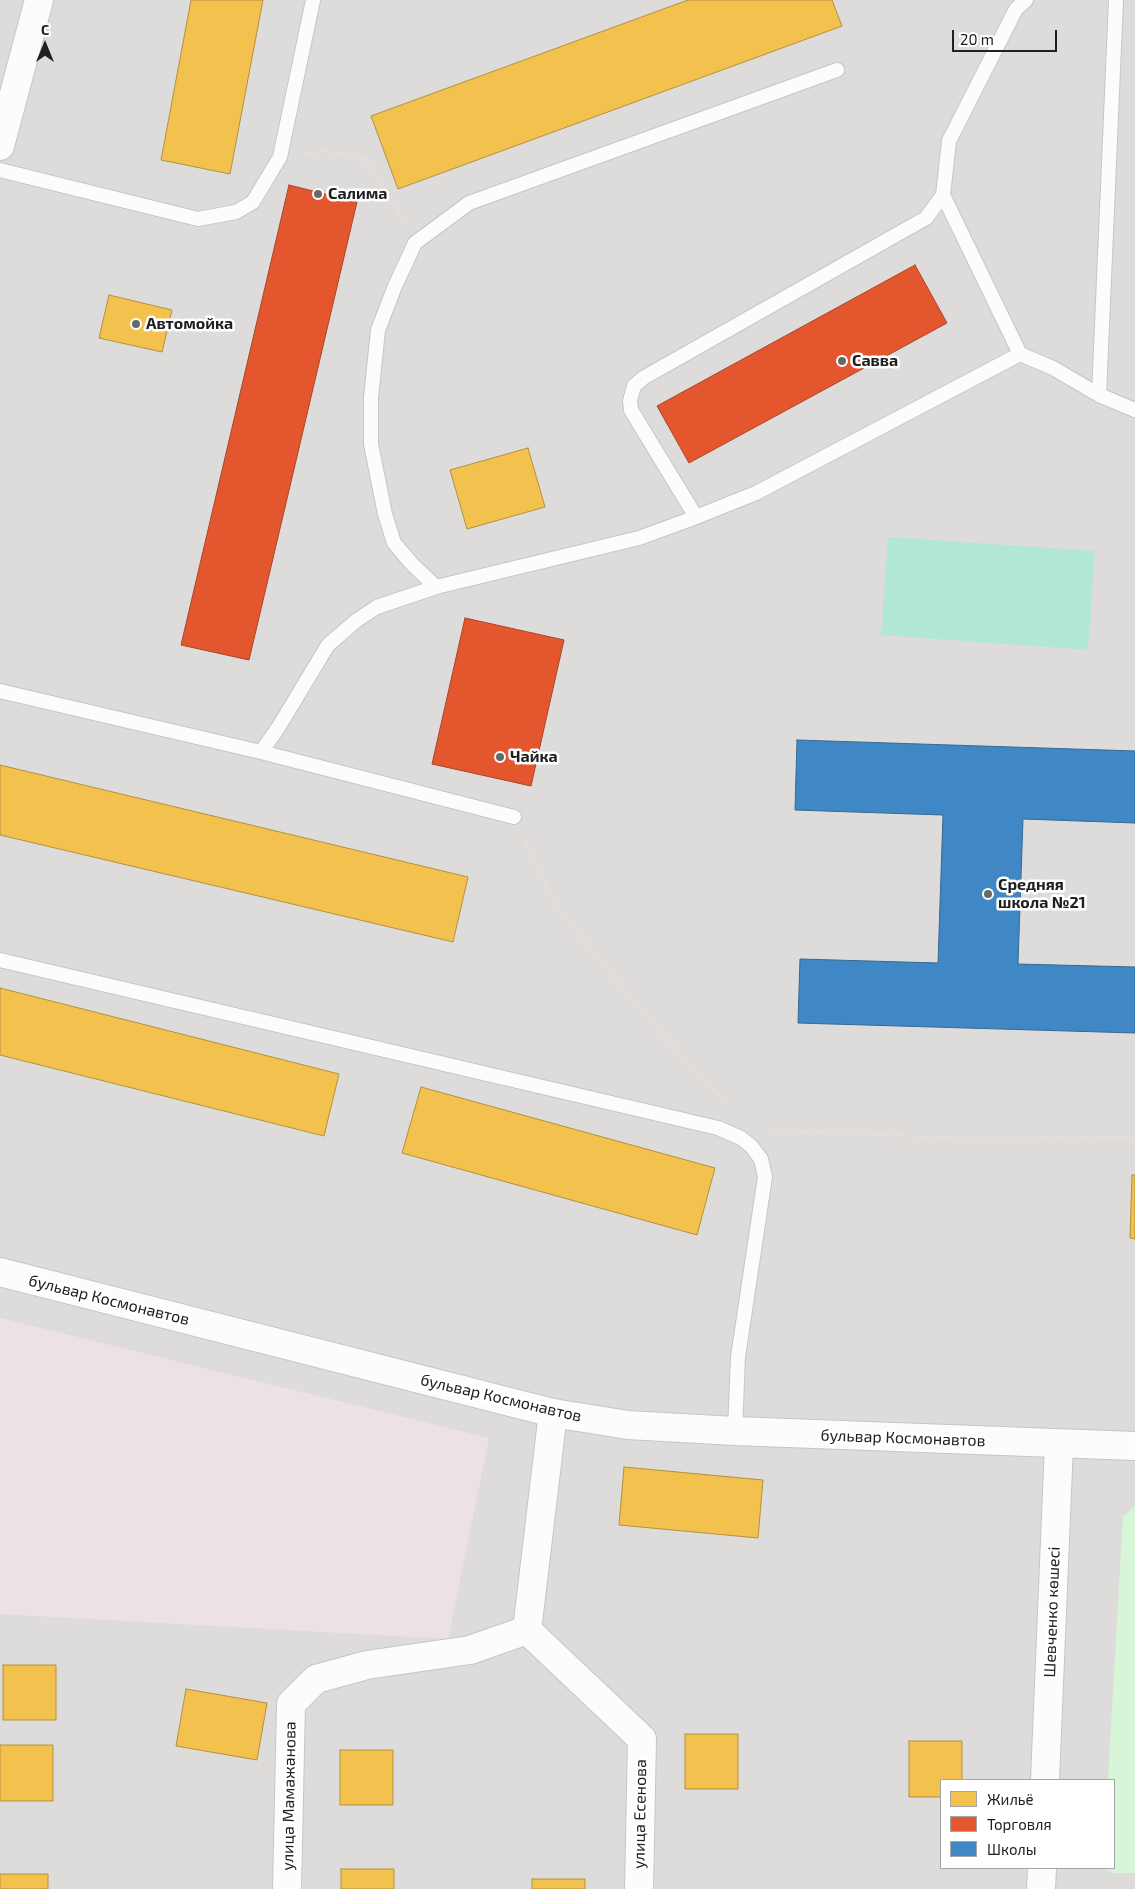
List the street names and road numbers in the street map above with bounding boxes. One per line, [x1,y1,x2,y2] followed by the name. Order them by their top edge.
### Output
[27,1271,191,1329] street label: бульвар Космонавтов
[418,1370,584,1426] street label: бульвар Космонавтов
[820,1426,986,1450] street label: бульвар Космонавтов
[1040,1546,1064,1678] street label: Шевченко көшесі
[278,1721,300,1871] street label: улица Мамажанова
[629,1759,651,1869] street label: улица Есенова

